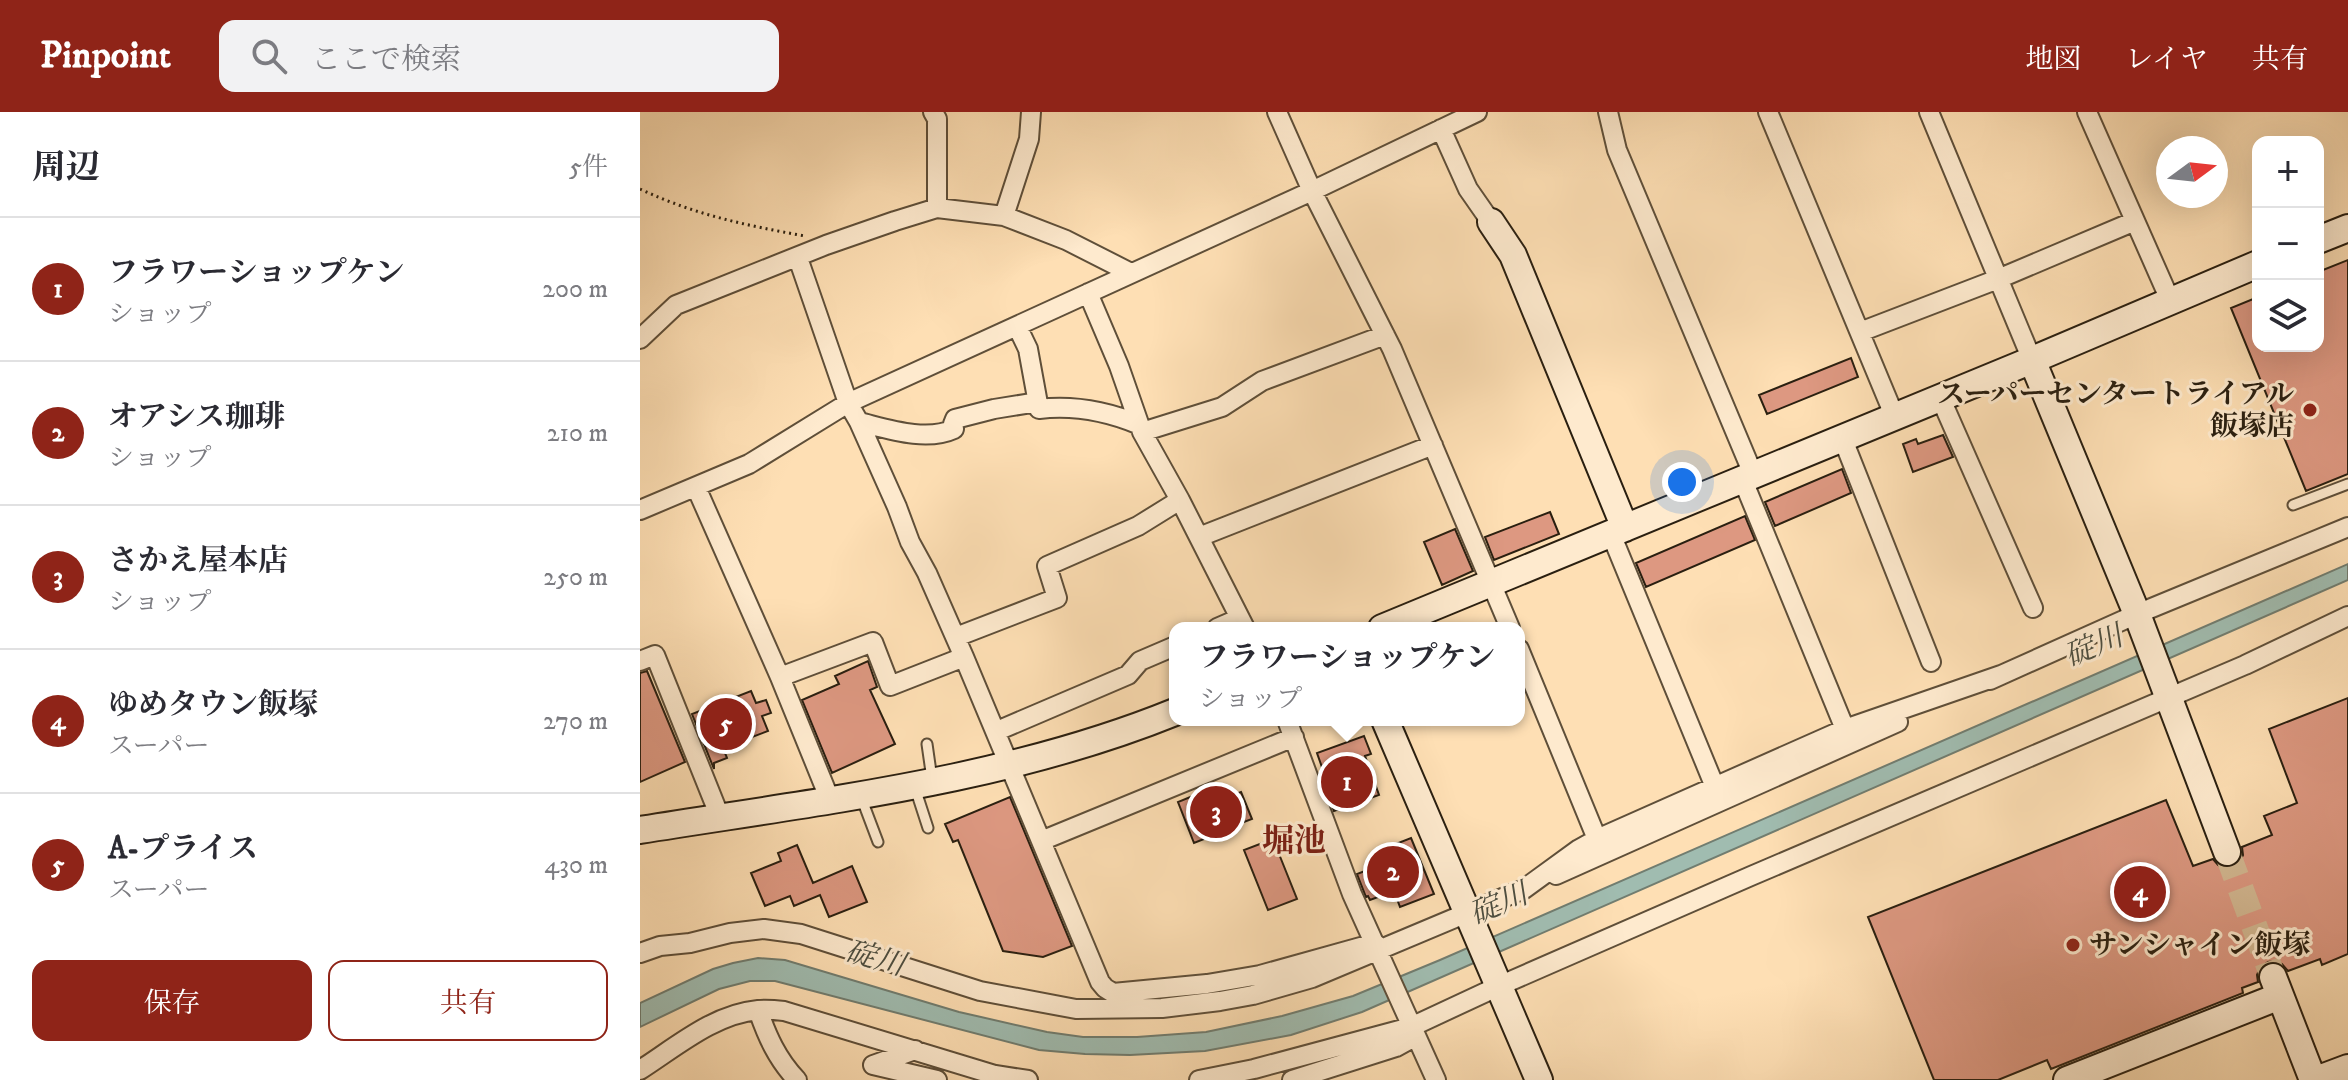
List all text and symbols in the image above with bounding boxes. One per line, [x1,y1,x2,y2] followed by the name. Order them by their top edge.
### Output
[219,20,779,92] search box
[40,32,171,80] text: Pinpoint
[247,34,291,78] icon: search
[311,42,461,79] text: ここで検索
[2025,42,2081,77] text: 地図
[2125,42,2208,77] text: レイヤ
[2252,42,2308,77] text: 共有
[2156,136,2228,208] north arrow
[2252,136,2324,352] map controls
[2252,136,2324,208] button: +
[32,147,100,189] text: 周辺
[569,151,608,184] text: 5件
[2252,208,2324,280] button: −
[108,255,404,292] text: フラワーショップケン
[53,273,63,306] text: 1
[542,273,608,306] text: 200 m
[2252,280,2324,352] button: layers
[108,298,211,331] text: ショップ
[1937,377,2294,444] place label: スーパーセンタートライアル 飯塚店
[108,399,285,436] text: オアシス珈琲
[2301,401,2319,419] marker: スーパーセンタートライアル 飯塚店
[52,417,64,450] text: 2
[547,417,608,450] text: 210 m
[108,442,211,475] text: ショップ
[1662,462,1702,502] your location
[108,543,288,580] text: さかえ屋本店
[53,561,63,594] text: 3
[543,561,608,594] text: 250 m
[108,586,211,619] text: ショップ
[2059,617,2132,676] water label: 碇川
[1169,622,1525,726] popup
[1199,640,1495,677] text: フラワーショップケン
[1199,683,1302,716] text: ショップ
[108,687,318,724] text: ゆめタウン飯塚
[700,694,752,754] pin: 5
[51,705,65,738] text: 4
[543,705,608,738] text: 270 m
[108,730,209,763] text: スーパー
[1321,752,1373,812] pin: 1
[1190,782,1242,842] pin: 3
[1262,822,1326,862] district label: 堀池
[108,831,258,868] text: A-プライス
[1367,842,1419,902] pin: 2
[52,849,64,882] text: 5
[544,849,608,882] text: 430 m
[2114,862,2166,922] pin: 4
[108,874,209,907] text: スーパー
[1464,875,1537,934] water label: 碇川
[2089,928,2310,963] place label: サンシャイン飯塚
[841,933,912,985] water label: 碇川
[2064,936,2082,954] marker: サンシャイン飯塚
[32,960,312,1041] button: 保存
[328,960,608,1041] button: 共有

